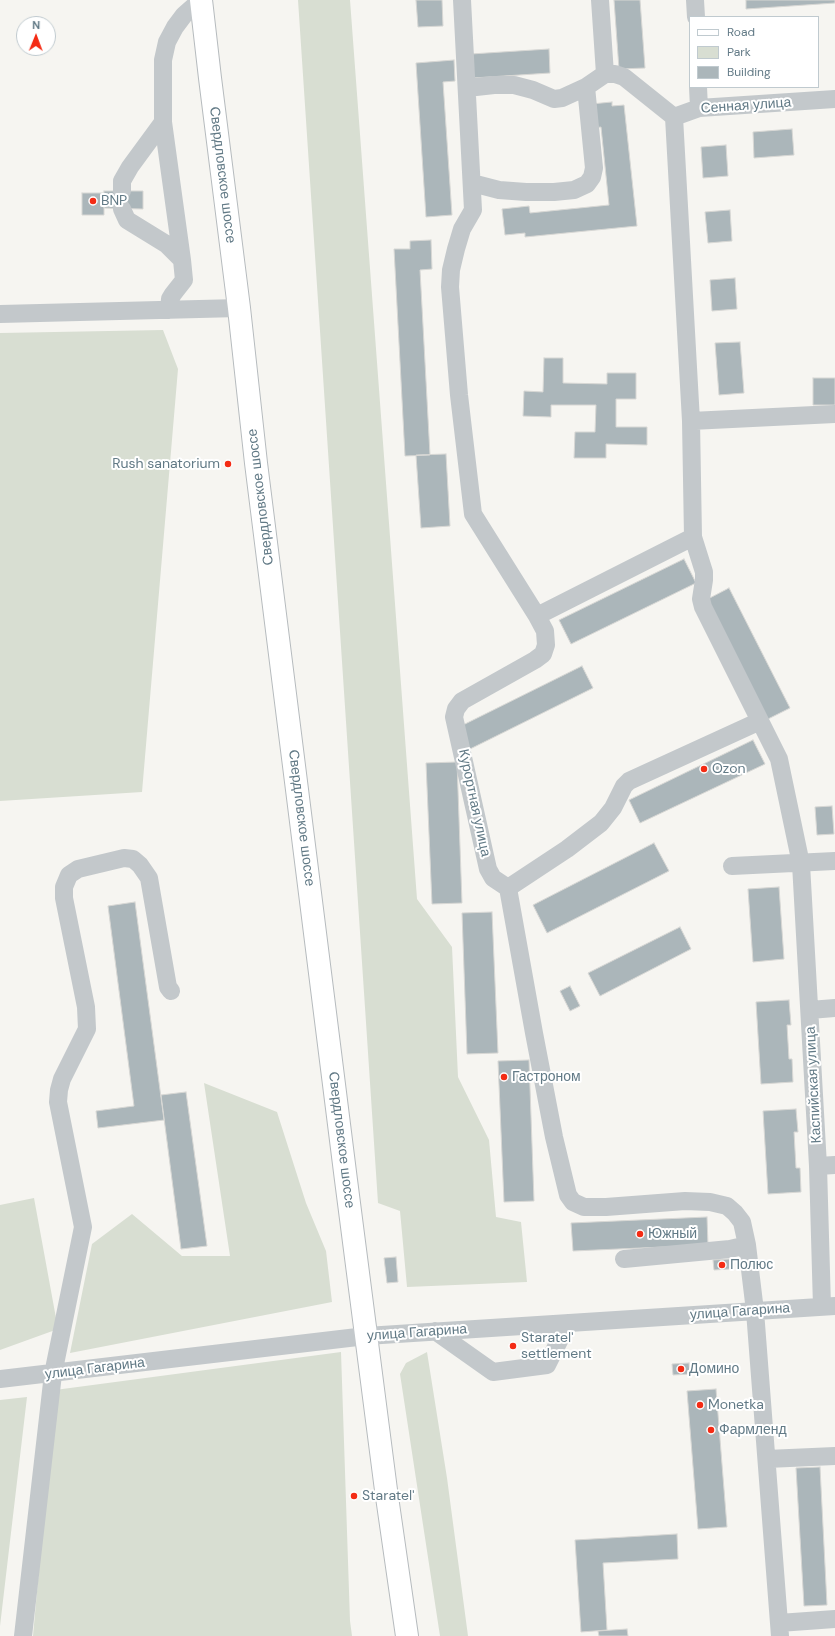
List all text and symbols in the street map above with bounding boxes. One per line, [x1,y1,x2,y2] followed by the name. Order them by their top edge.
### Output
[16,16,56,56] north arrow
[689,16,819,88] legend
[32,18,40,32] text: N
[727,24,755,40] text: Road
[727,44,751,60] text: Park
[727,64,771,80] text: Building
[700,94,792,118] street label: Сенная улица
[205,106,239,244] street label: Свердловское шоссе
[101,193,127,209] place label: BNP
[88,196,98,206] marker: BNP
[244,428,278,566] street label: Свердловское шоссе
[112,456,220,472] place label: Rush sanatorium
[223,459,233,469] marker: Rush sanatorium
[454,748,494,858] street label: Курортная улица
[284,749,318,887] street label: Свердловское шоссе
[712,761,746,777] place label: Ozon
[699,764,709,774] marker: Ozon
[803,1026,825,1144] street label: Каспийская улица
[512,1069,581,1085] place label: Гастроном
[324,1071,358,1209] street label: Свердловское шоссе
[499,1072,509,1082] marker: Гастроном
[648,1226,697,1242] place label: Южный
[635,1229,645,1239] marker: Южный
[730,1257,773,1273] place label: Полюс
[717,1260,727,1270] marker: Полюс
[689,1300,791,1324] street label: улица Гагарина
[366,1321,468,1345] street label: улица Гагарина
[521,1330,592,1362] place label: Staratel' settlement
[508,1341,518,1351] marker: Staratel' settlement
[44,1355,146,1383] street label: улица Гагарина
[689,1361,739,1377] place label: Домино
[676,1364,686,1374] marker: Домино
[708,1397,764,1413] place label: Monetka
[695,1400,705,1410] marker: Monetka
[719,1422,787,1438] place label: Фармленд
[706,1425,716,1435] marker: Фармленд
[362,1488,414,1504] place label: Staratel'
[349,1491,359,1501] marker: Staratel'

